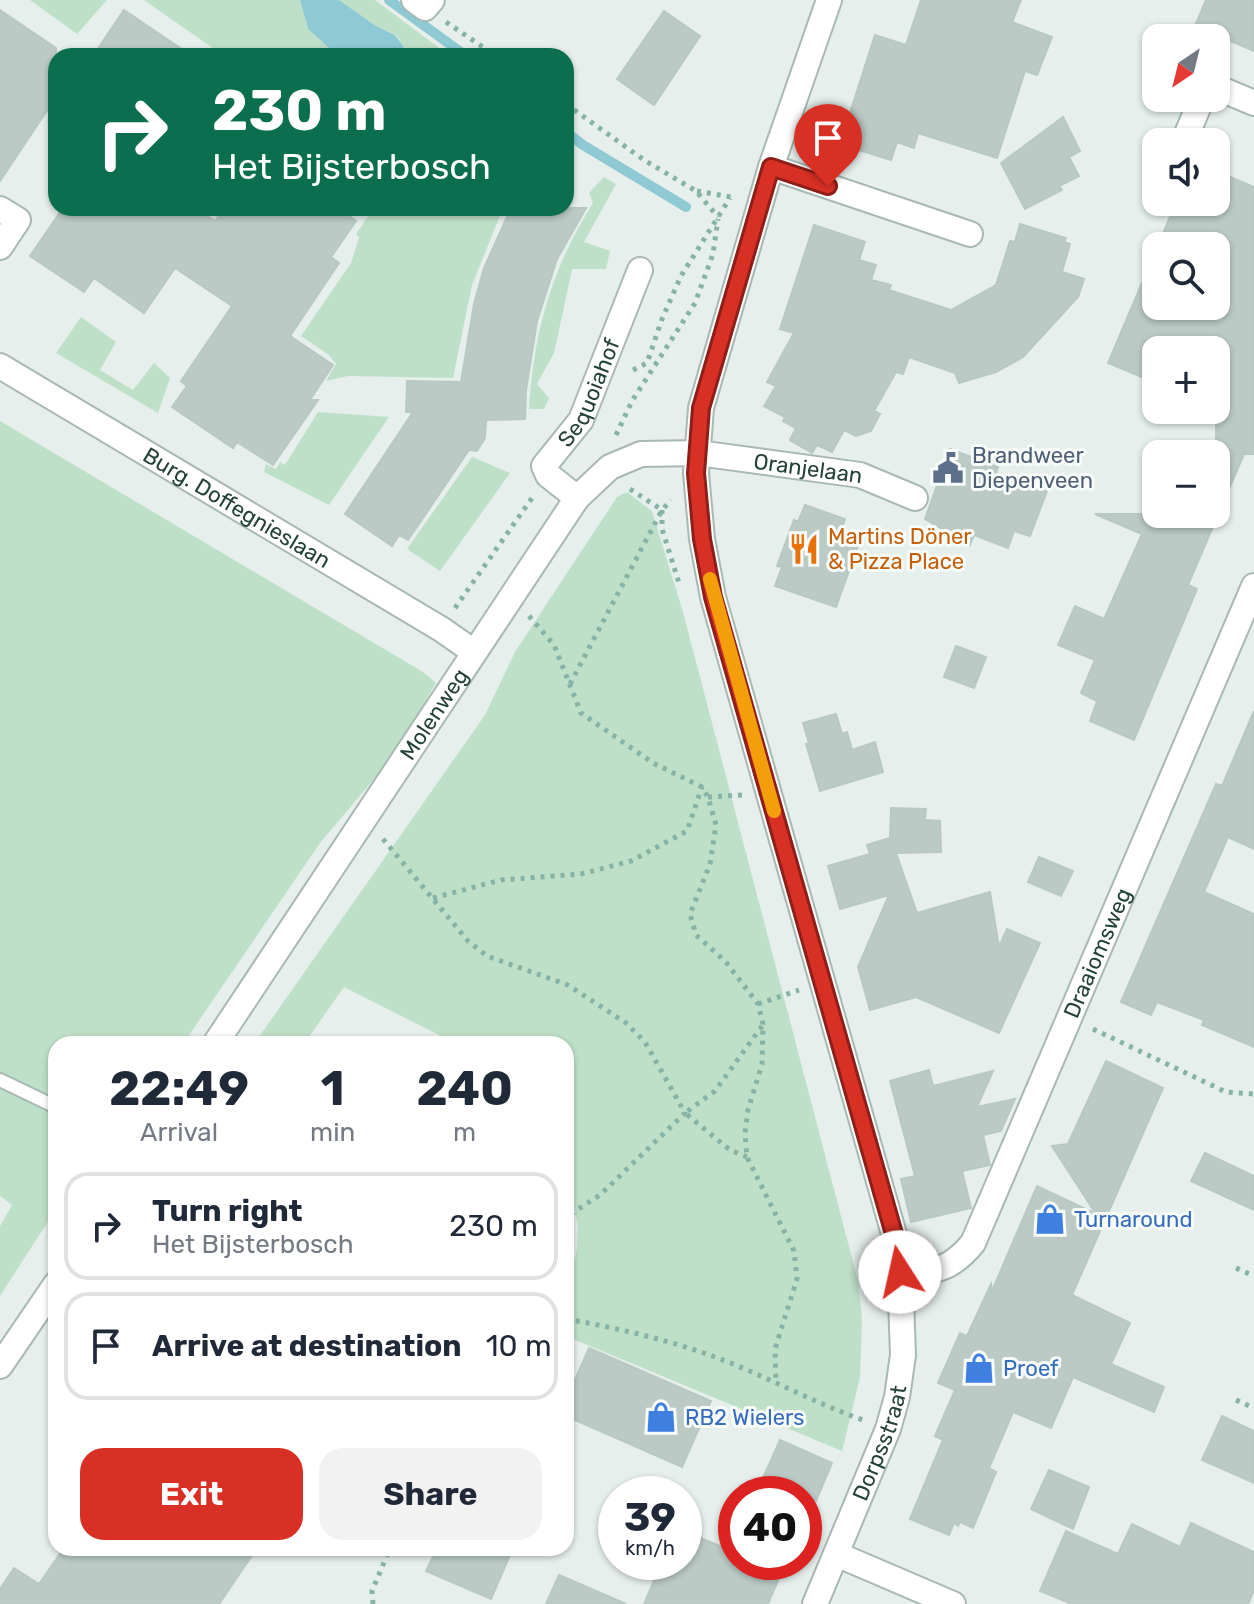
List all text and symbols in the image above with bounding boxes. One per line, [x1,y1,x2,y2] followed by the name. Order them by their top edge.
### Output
[1142,24,1230,112] north arrow
[1142,24,1230,528] map controls
[212,78,387,144] text: 230 m
[80,80,184,184] icon: right
[794,104,862,186] pin
[806,116,850,160] icon: arrive
[1142,128,1230,216] button: sound
[212,145,491,188] text: Het Bijsterbosch
[1142,232,1230,320] button: search
[552,334,626,452] street label: Sequoiahof
[1142,336,1230,424] button: +
[1142,440,1230,528] button: −
[138,442,335,574] street label: Burg. Doffegnieslaan
[972,442,1093,494] place label: Brandweer Diepenveen
[752,448,864,489] street label: Oranjelaan
[931,451,965,485] public building icon: Brandweer Diepenveen
[828,523,972,575] place label: Martins Döner & Pizza Place
[787,532,821,566] restaurant icon: Martins Döner & Pizza Place
[394,664,474,765] street label: Molenweg
[1058,884,1137,1022] street label: Draaiomsweg
[109,1060,249,1117] text: 22:49
[321,1060,345,1117] text: 1
[416,1060,513,1117] text: 240
[140,1117,218,1148] text: Arrival
[310,1117,355,1148] text: min
[453,1117,476,1148] text: m
[152,1193,303,1229] text: Turn right
[1033,1202,1067,1236] shop icon: Turnaround
[84,1204,128,1248] icon: right
[1074,1206,1193,1233] place label: Turnaround
[449,1208,538,1244] text: 230 m
[152,1229,354,1260] text: Het Bijsterbosch
[858,1230,942,1314] position arrow
[84,1324,128,1368] icon: arrive
[152,1328,462,1364] text: Arrive at destination
[486,1328,552,1364] text: 10 m
[962,1351,996,1385] shop icon: Proef
[1003,1355,1059,1382] place label: Proef
[847,1383,913,1505] street label: Dorpsstraat
[644,1400,678,1434] shop icon: RB2 Wielers
[685,1404,805,1431] place label: RB2 Wielers
[80,1448,303,1540] button: Exit
[319,1448,542,1540] button: Share
[718,1476,822,1580] speed limit sign: 40
[624,1494,676,1541] text: 39
[625,1536,675,1560] text: km/h

